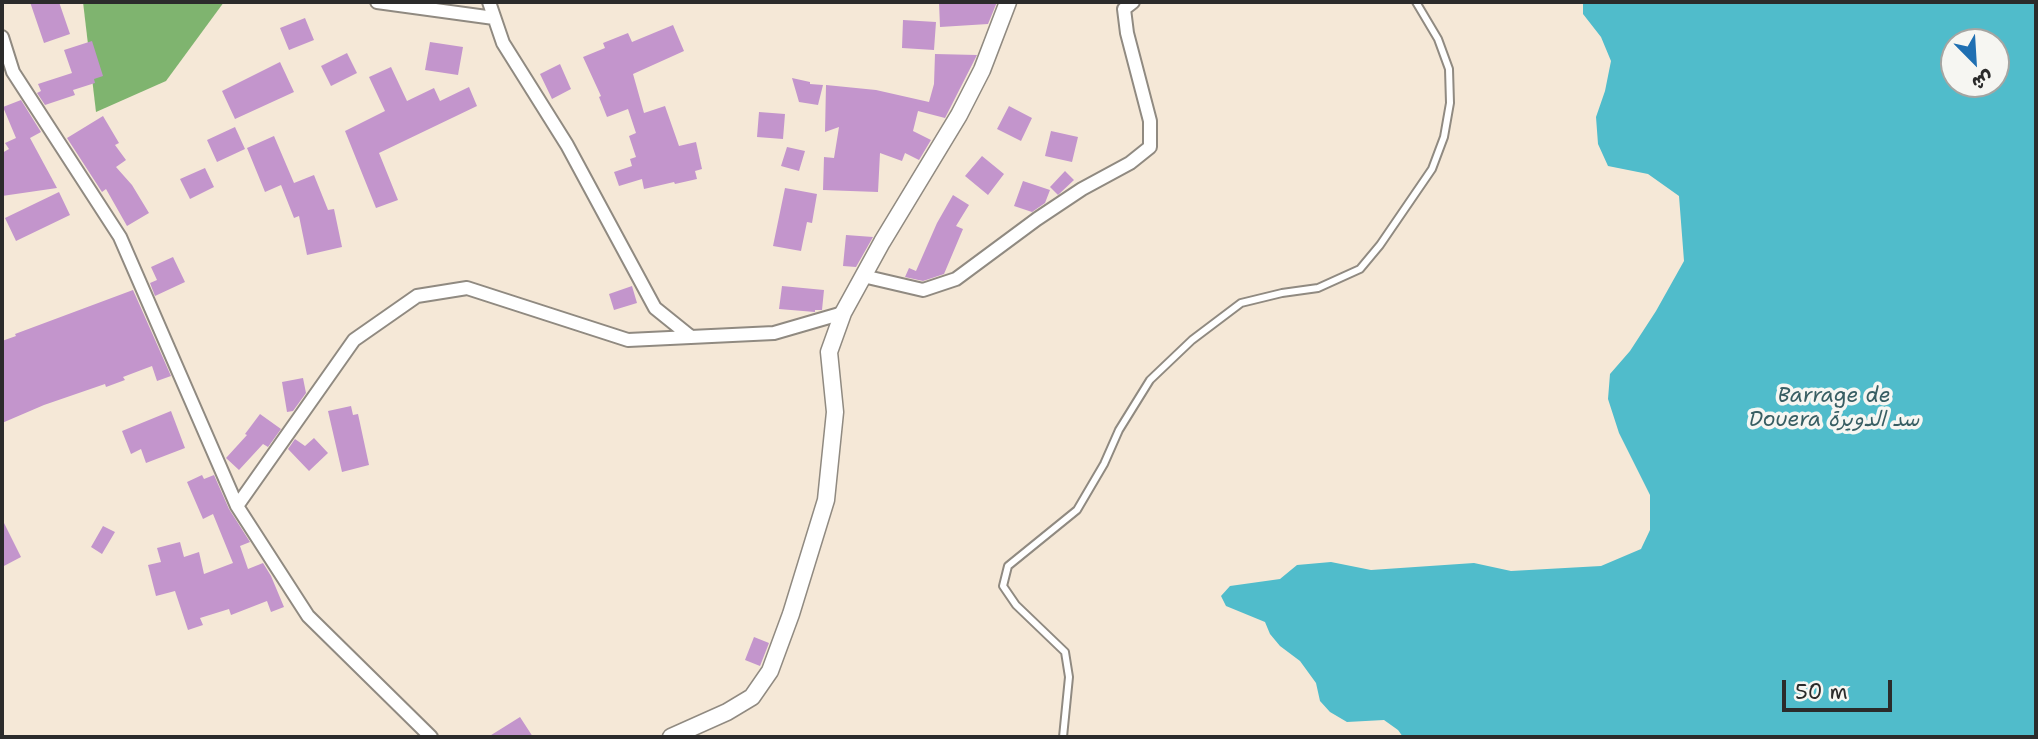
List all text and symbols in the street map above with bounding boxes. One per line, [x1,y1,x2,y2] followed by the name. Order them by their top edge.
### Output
[1940,28,2010,98] north arrow
[1968,65,1998,96] text: ش
[1749,384,1919,434] water label: Barrage de Douera سد الدويرة
[1786,666,1896,710] scale bar
[1795,678,1848,706] text: 50 m

